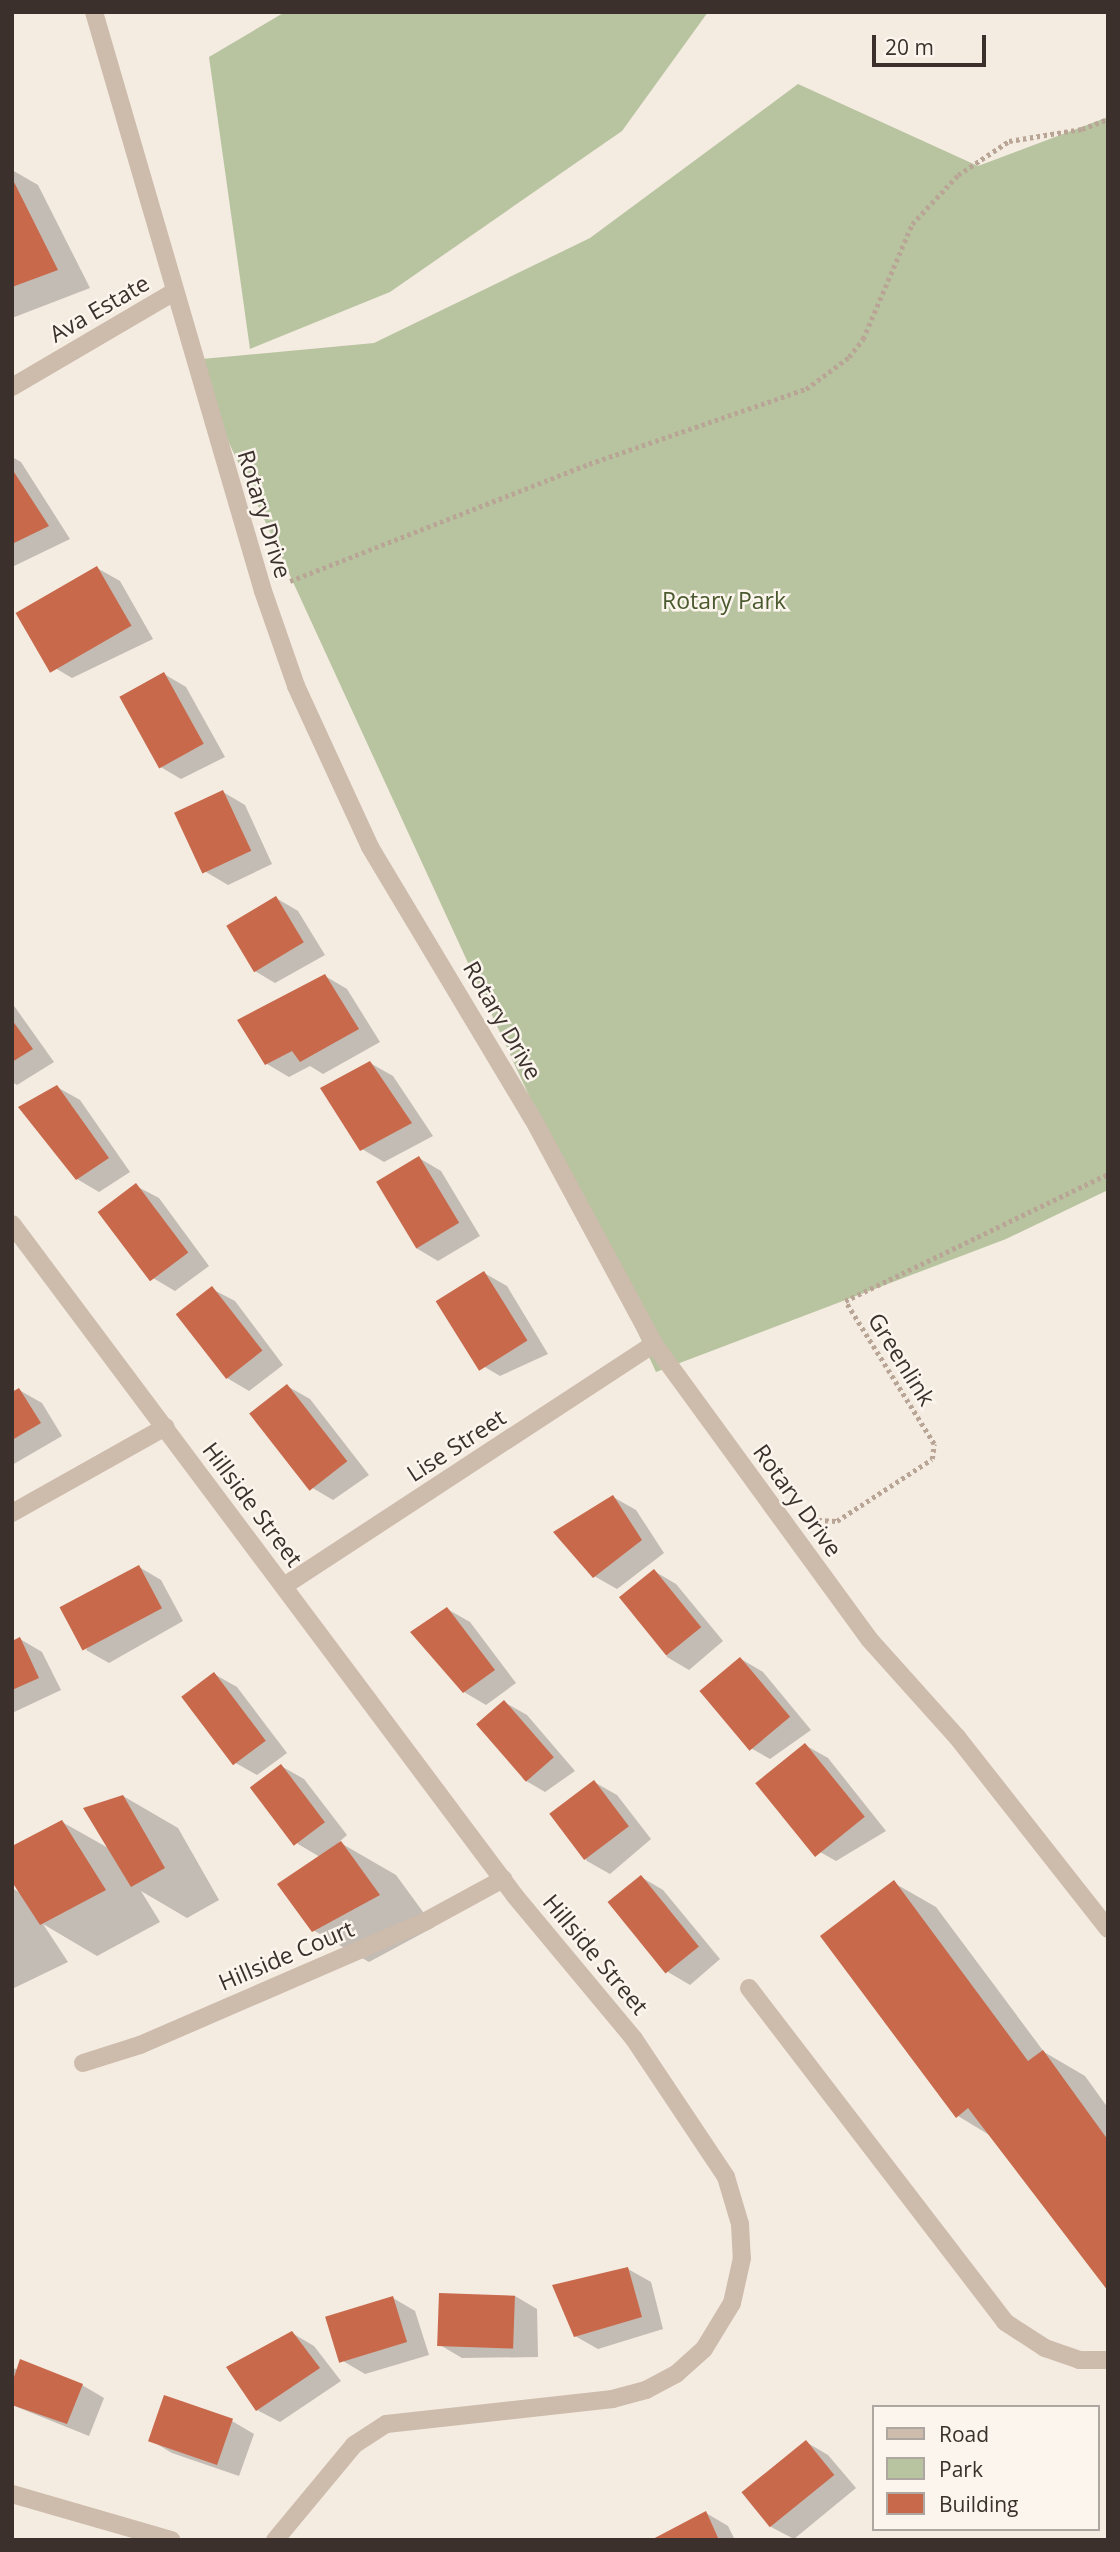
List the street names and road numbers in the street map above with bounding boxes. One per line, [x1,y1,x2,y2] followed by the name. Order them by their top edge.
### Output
[44,268,154,348] street label: Ava Estate
[232,447,298,581] street label: Rotary Drive
[458,956,548,1084] street label: Rotary Drive
[863,1308,941,1410] street label: Greenlink
[402,1403,510,1487] street label: Lise Street
[197,1436,309,1572] street label: Hillside Street
[748,1438,848,1562] street label: Rotary Drive
[538,1888,654,2020] street label: Hillside Street
[214,1914,358,1996] street label: Hillside Court

